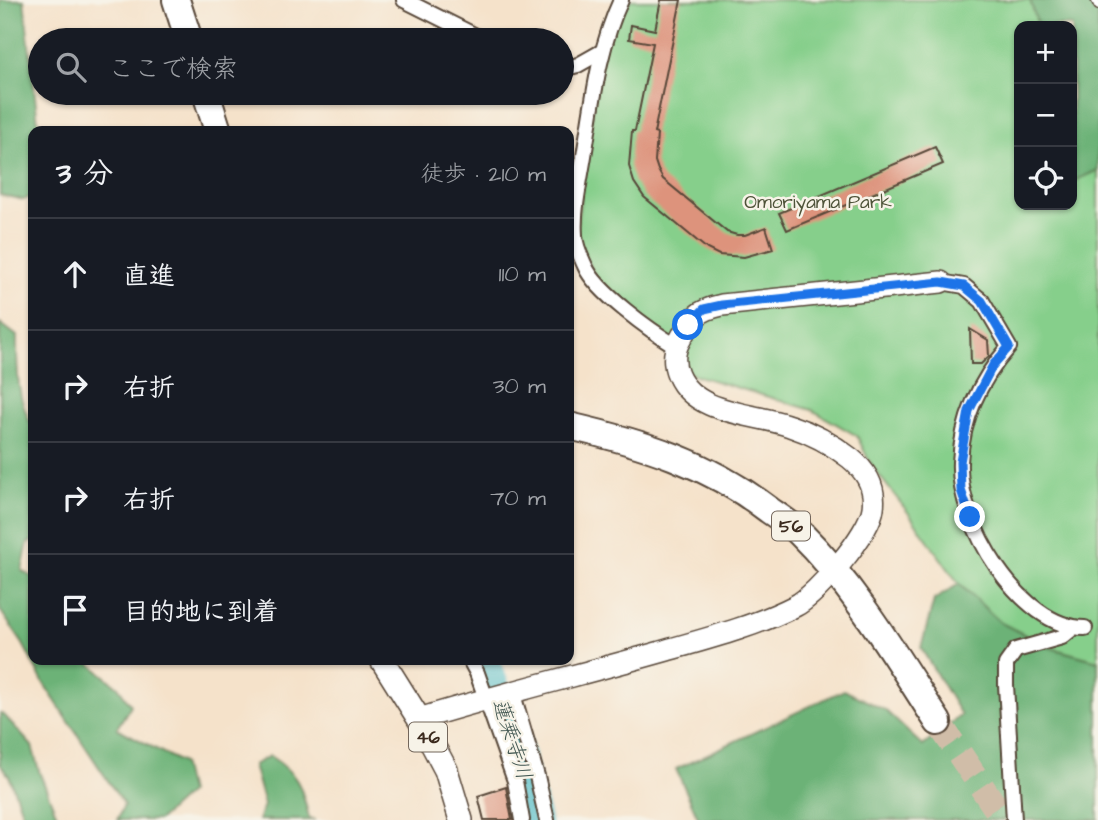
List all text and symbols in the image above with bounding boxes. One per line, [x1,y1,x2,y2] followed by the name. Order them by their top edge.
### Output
[1014,21,1077,210] map controls
[1014,21,1077,84] button: +
[28,28,574,105] search box
[52,48,90,86] icon: search
[108,51,238,87] text: ここで検索
[1014,84,1077,147] button: −
[1014,147,1077,210] button: locate
[56,153,113,195] text: 3 分
[421,158,546,190] text: 徒歩 · 210 m
[744,189,892,217] park label: Omoriyama Park
[56,255,94,293] icon: ahead
[123,258,175,294] text: 直進
[498,258,546,290] text: 110 m
[672,309,703,340] route start
[56,367,94,405] icon: right
[123,370,175,406] text: 右折
[493,370,546,402] text: 30 m
[56,479,94,517] icon: right
[123,482,175,518] text: 右折
[490,482,546,514] text: 70 m
[954,501,985,532] route end
[772,512,810,540] road number: 56
[56,591,94,629] icon: arrive
[123,594,279,630] text: 目的地に到着
[485,695,539,783] water label: 蓮乗寺川
[409,722,447,752] road number: 46

